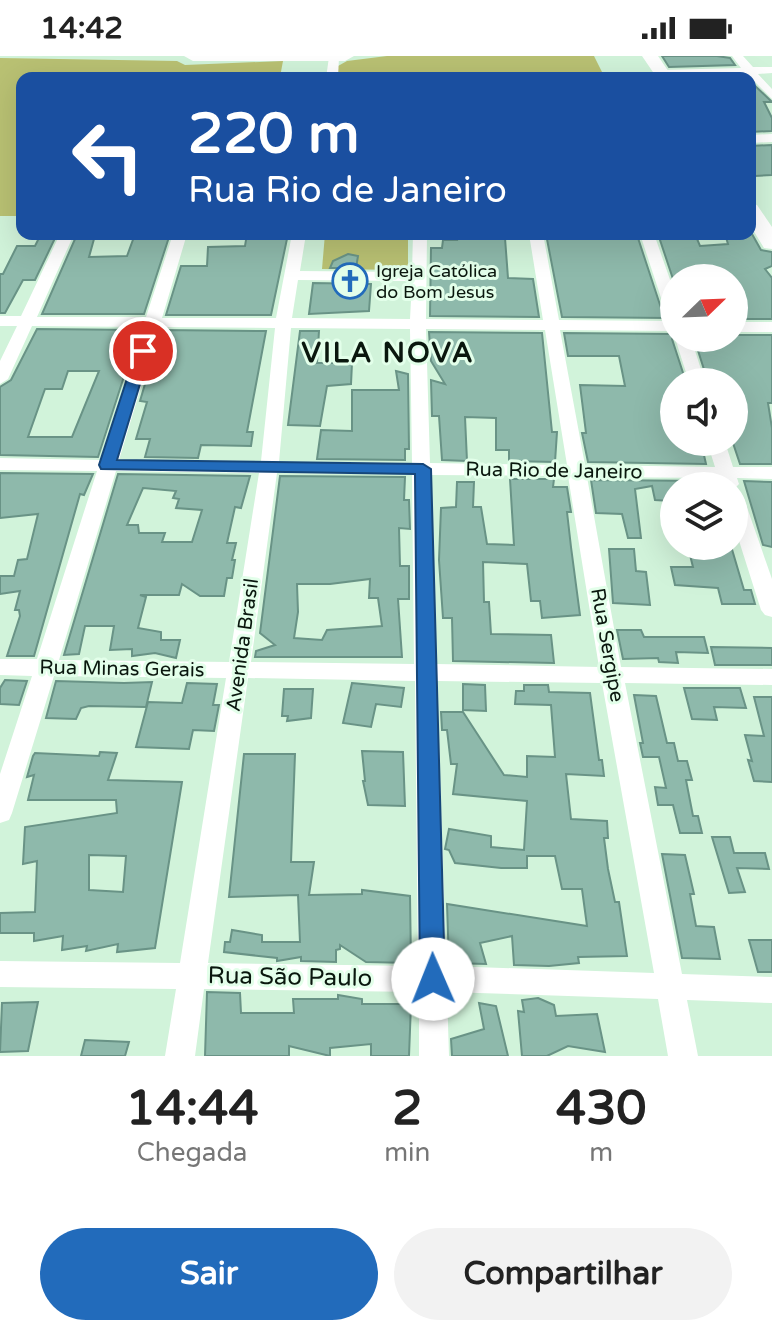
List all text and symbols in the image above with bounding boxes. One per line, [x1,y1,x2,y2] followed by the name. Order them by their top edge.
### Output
[40,10,123,47] text: 14:42
[188,101,359,168] text: 220 m
[56,104,160,208] icon: left
[188,169,507,212] text: Rua Rio de Janeiro
[376,260,497,303] place label: Igreja Católica do Bom Jesus
[331,262,369,300] church icon: Igreja Católica do Bom Jesus
[660,264,748,352] north arrow
[660,264,748,560] map controls
[109,317,177,385] pin
[121,329,165,373] icon: arrive
[301,336,475,370] district label: VILA NOVA
[660,368,748,456] button: sound
[465,457,643,485] street label: Rua Rio de Janeiro
[660,472,748,560] button: layers
[222,577,264,713] street label: Avenida Brasil
[585,586,629,704] street label: Rua Sergipe
[39,656,205,682] street label: Rua Minas Gerais
[391,937,475,1021] position arrow
[207,961,373,993] street label: Rua São Paulo
[126,1080,259,1138] text: 14:44
[392,1080,422,1138] text: 2
[556,1080,646,1138] text: 430
[137,1137,247,1168] text: Chegada
[384,1137,430,1168] text: min
[589,1137,613,1168] text: m
[40,1228,378,1320] button: Sair
[394,1228,732,1320] button: Compartilhar

